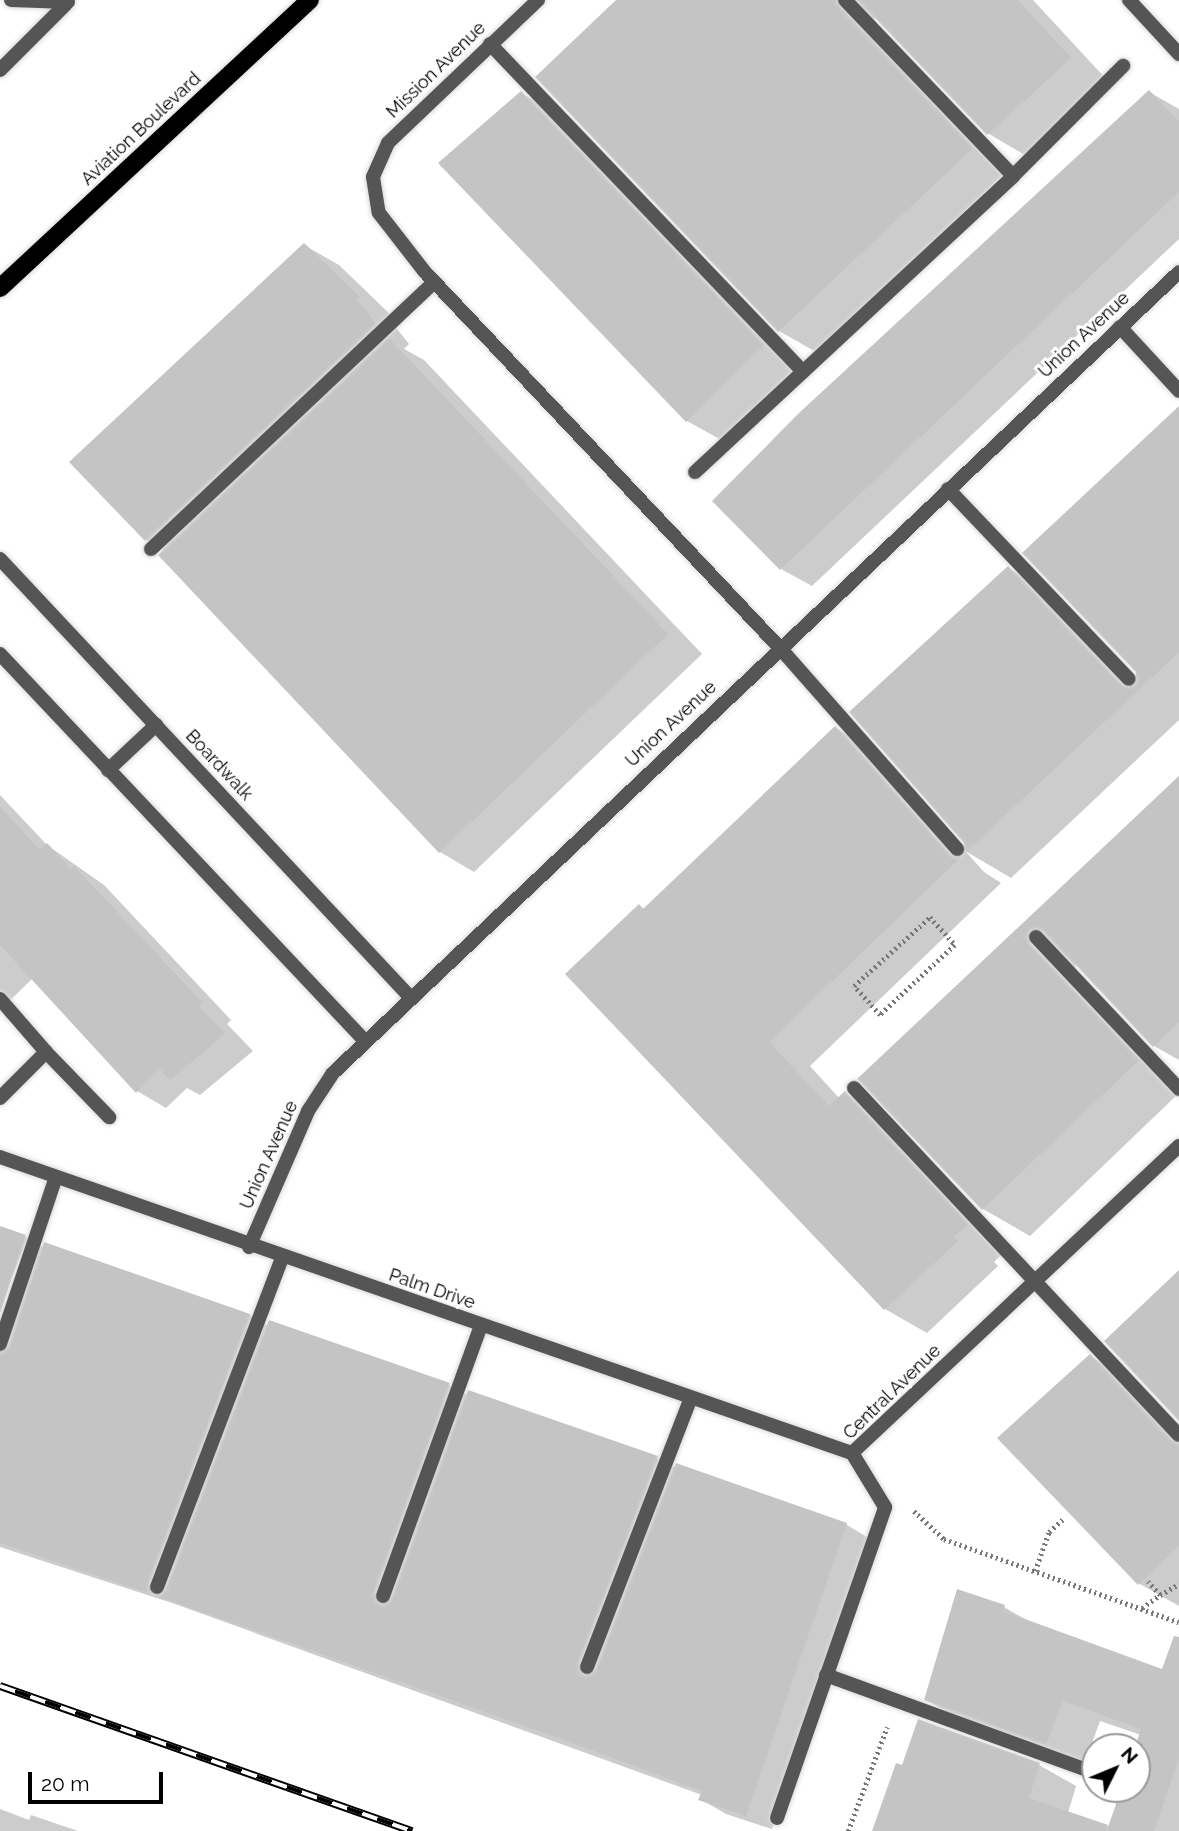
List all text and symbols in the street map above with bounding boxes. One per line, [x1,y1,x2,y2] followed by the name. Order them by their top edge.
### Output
[382,17,490,123] street label: Mission Avenue
[77,68,205,190] street label: Aviation Boulevard
[1034,287,1134,383] street label: Union Avenue
[621,676,721,772] street label: Union Avenue
[181,725,257,805] street label: Boardwalk
[235,1097,303,1213] street label: Union Avenue
[386,1264,478,1314] street label: Palm Drive
[838,1340,946,1444] street label: Central Avenue
[1081,1733,1151,1803] north arrow
[1117,1742,1143,1768] text: N
[32,1758,166,1802] scale bar
[41,1771,89,1796] text: 20 m

